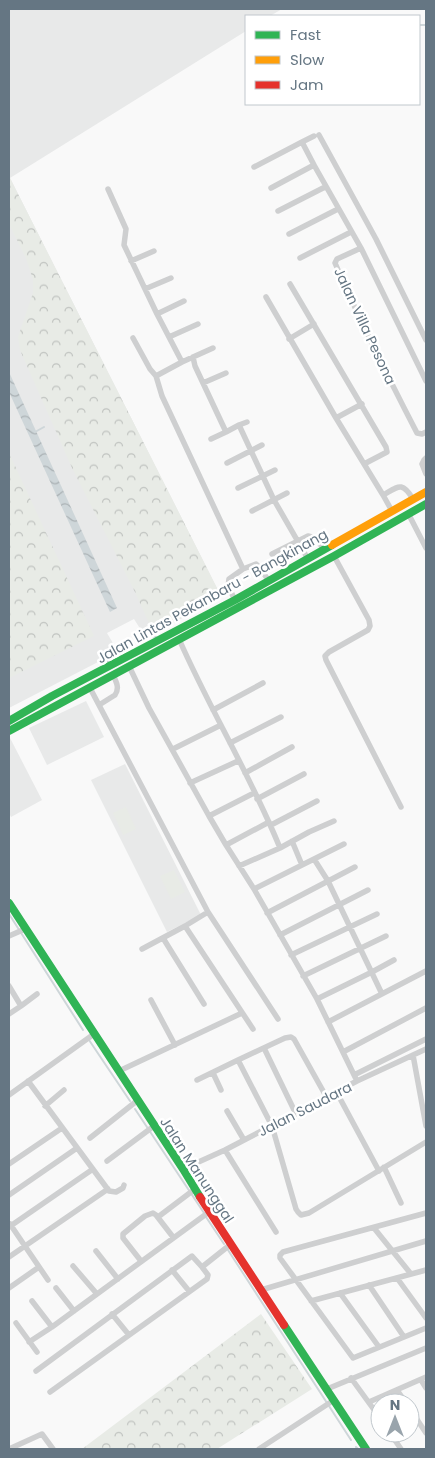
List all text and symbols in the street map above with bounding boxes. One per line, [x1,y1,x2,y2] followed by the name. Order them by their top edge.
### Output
[245,15,420,105] legend
[290,24,321,45] text: Fast
[290,49,325,70] text: Slow
[290,74,324,95] text: Jam
[329,264,401,388] street label: Jalan Villa Pesona
[93,524,331,668] street label: Jalan Lintas Pekanbaru - Bangkinang
[255,1077,355,1141] street label: Jalan Saudara
[155,1113,239,1227] street label: Jalan Manunggal
[370,1393,420,1443] north arrow
[390,1395,400,1415] text: N

